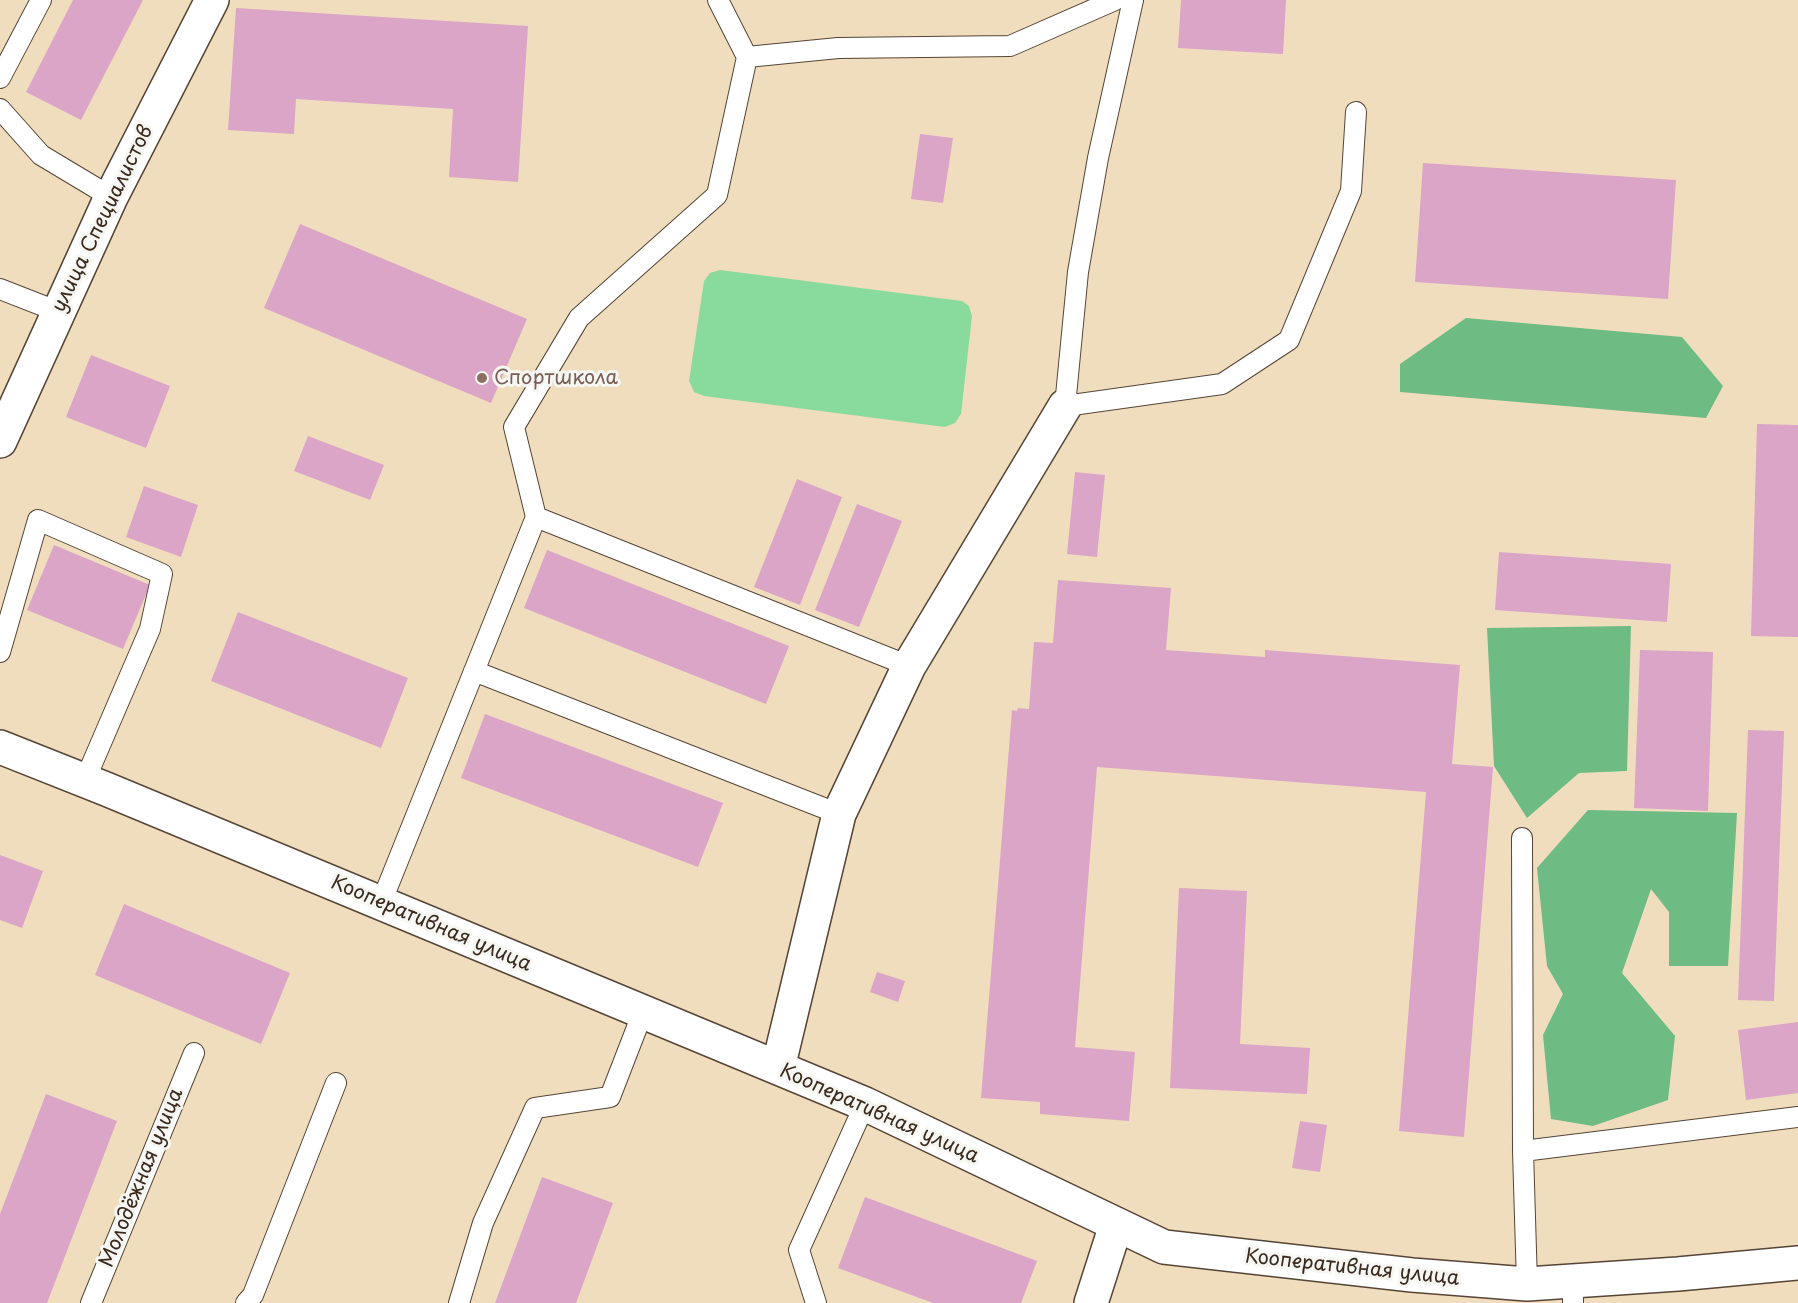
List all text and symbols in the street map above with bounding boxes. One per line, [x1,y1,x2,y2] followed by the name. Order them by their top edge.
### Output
[47,122,159,316] street label: улица Специалистов
[494,366,618,390] place label: Спортшкола
[475,371,489,385] marker: Спортшкола
[327,871,535,977] street label: Кооперативная улица
[776,1059,982,1169] street label: Кооперативная улица
[95,1085,189,1271] street label: Молодёжная улица
[1243,1245,1461,1291] street label: Кооперативная улица

